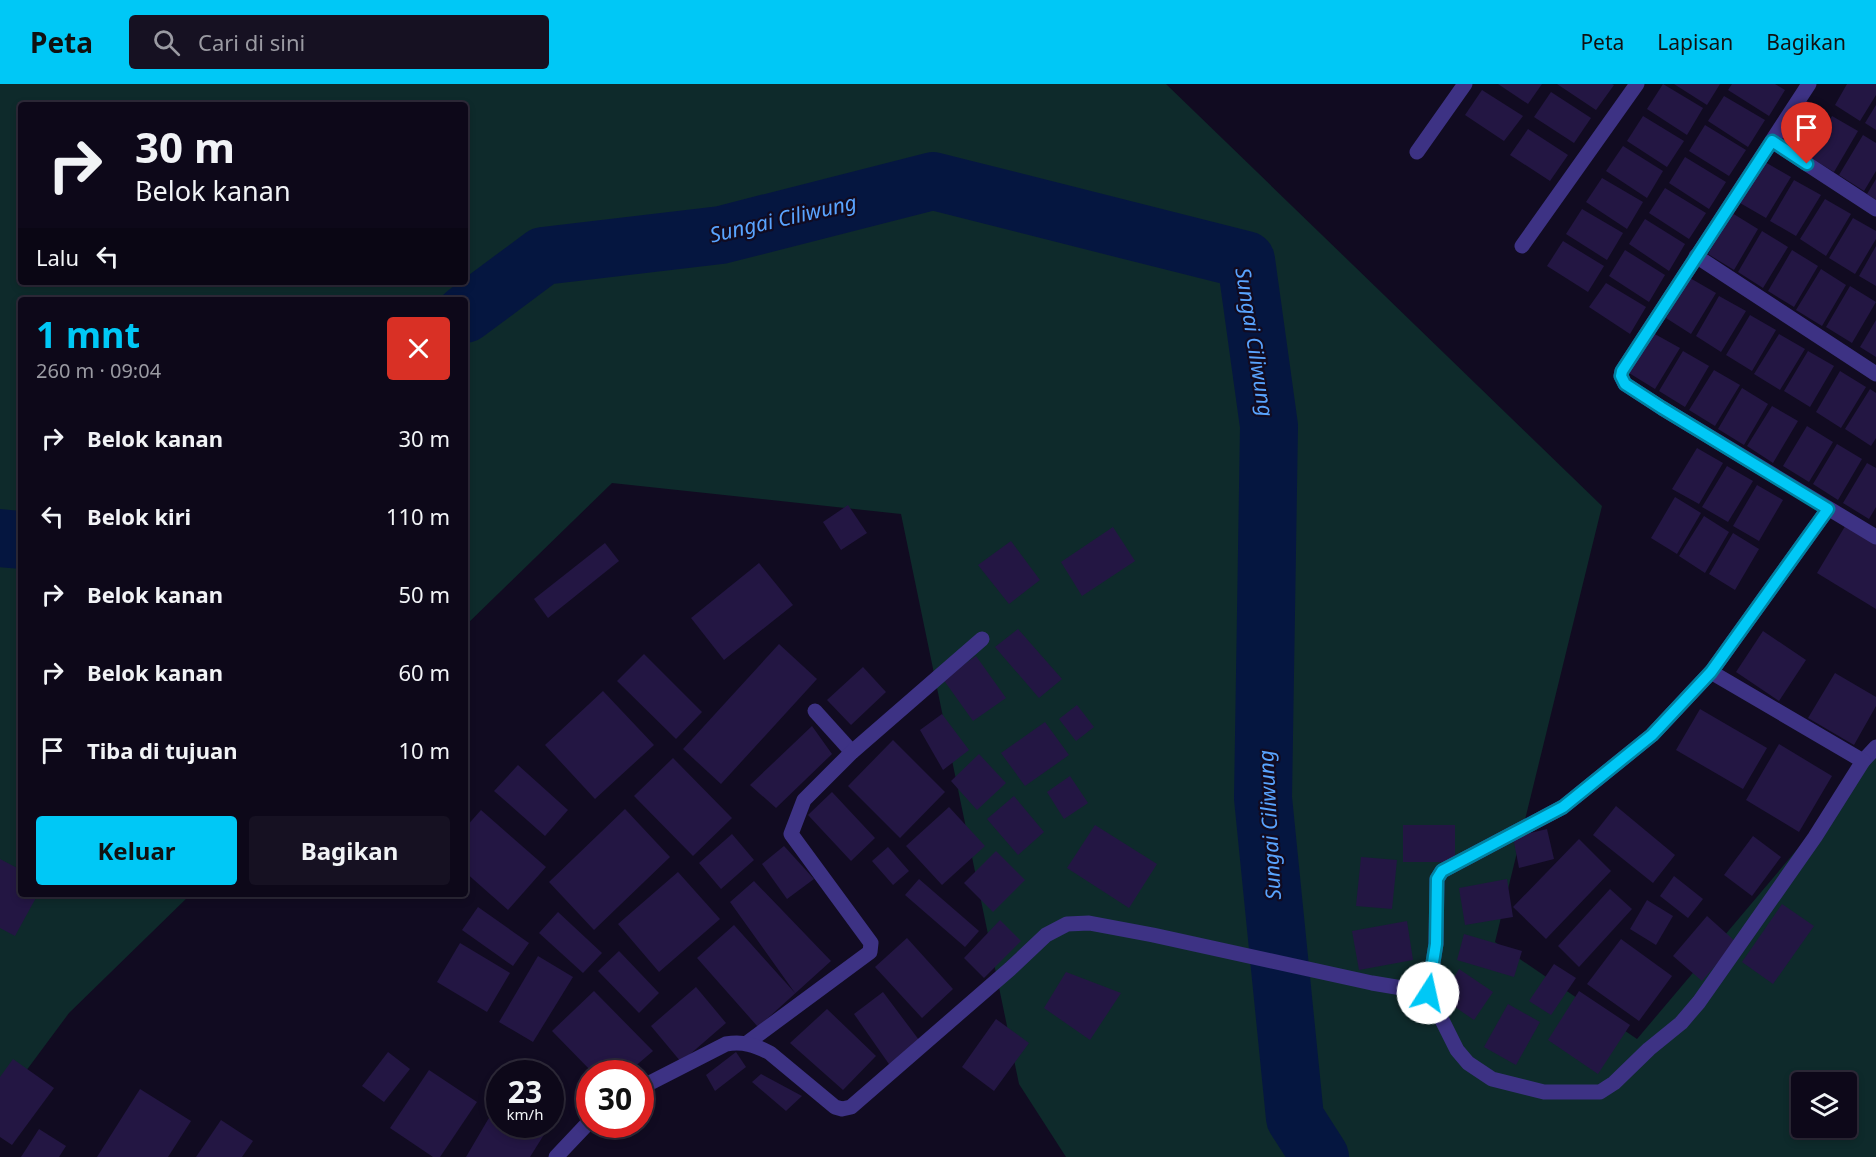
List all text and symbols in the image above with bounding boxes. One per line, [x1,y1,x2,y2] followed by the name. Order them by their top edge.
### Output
[129,15,549,69] search box
[30,23,93,61] text: Peta
[150,26,183,59] icon: search
[198,27,305,57] text: Cari di sini
[1580,28,1624,56] text: Peta
[1657,28,1733,56] text: Lapisan
[1766,28,1846,56] text: Bagikan
[1781,102,1832,164] pin
[1790,111,1823,144] icon: arrive
[135,118,235,175] text: 30 m
[36,126,114,204] icon: right
[135,172,291,209] text: Belok kanan
[707,187,859,249] water label: Sungai Ciliwung
[91,240,124,273] icon: left
[36,242,79,272] text: Lalu
[1229,266,1281,418] water label: Sungai Ciliwung
[36,310,140,359] text: 1 mnt
[387,317,450,380] button: close
[36,357,161,384] text: 260 m · 09:04
[36,422,69,455] icon: right
[87,423,223,453] text: Belok kanan
[399,423,450,453] text: 30 m
[36,500,69,533] icon: left
[87,501,191,531] text: Belok kiri
[386,501,450,531] text: 110 m
[36,578,69,611] icon: right
[87,579,223,609] text: Belok kanan
[399,579,450,609] text: 50 m
[36,656,69,689] icon: right
[87,657,223,687] text: Belok kanan
[399,657,450,687] text: 60 m
[36,734,69,767] icon: arrive
[87,735,237,765] text: Tiba di tujuan
[399,735,450,765] text: 10 m
[1251,749,1287,901] water label: Sungai Ciliwung
[36,816,237,885] button: Keluar
[249,816,450,885] button: Bagikan
[1396,961,1460,1025] position arrow
[576,1060,654,1138] speed limit sign: 30
[508,1071,542,1112] text: 23
[1791,1072,1857,1138] map controls
[1791,1072,1857,1138] button: layers
[507,1104,543,1124] text: km/h

